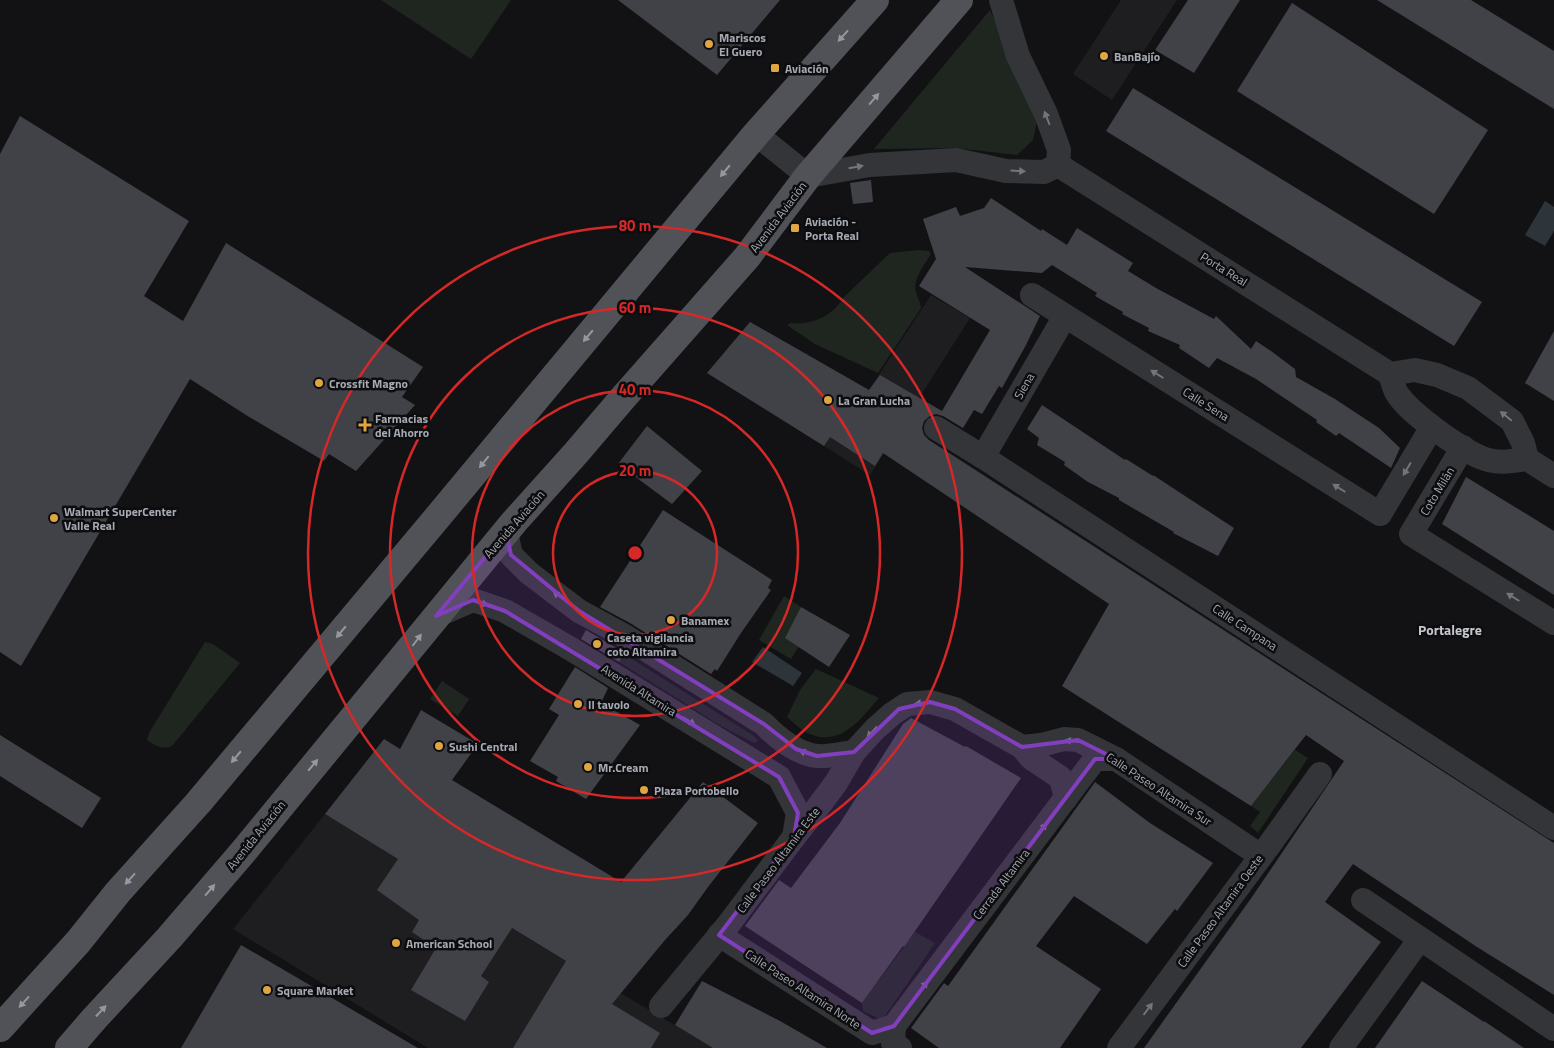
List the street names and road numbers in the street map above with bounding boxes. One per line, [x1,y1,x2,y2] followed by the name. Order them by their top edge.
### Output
[745,177,811,257] street label: Avenida Aviación
[1197,247,1251,291] street label: Porta Real
[1009,369,1039,403] street label: Siena
[1179,382,1233,426] street label: Calle Sena
[1415,463,1459,519] street label: Coto Milán
[479,486,549,562] street label: Avenida Aviación
[1209,599,1281,655] street label: Calle Campana
[598,659,680,721] street label: Avenida Altamira
[1102,748,1216,830] street label: Calle Paseo Altamira Sur
[222,796,290,874] street label: Avenida Aviación
[732,803,824,917] street label: Calle Paseo Altamira Este
[968,844,1034,924] street label: Cerrada Altamira
[1172,850,1268,972] street label: Calle Paseo Altamira Oeste
[741,944,865,1034] street label: Calle Paseo Altamira Norte

